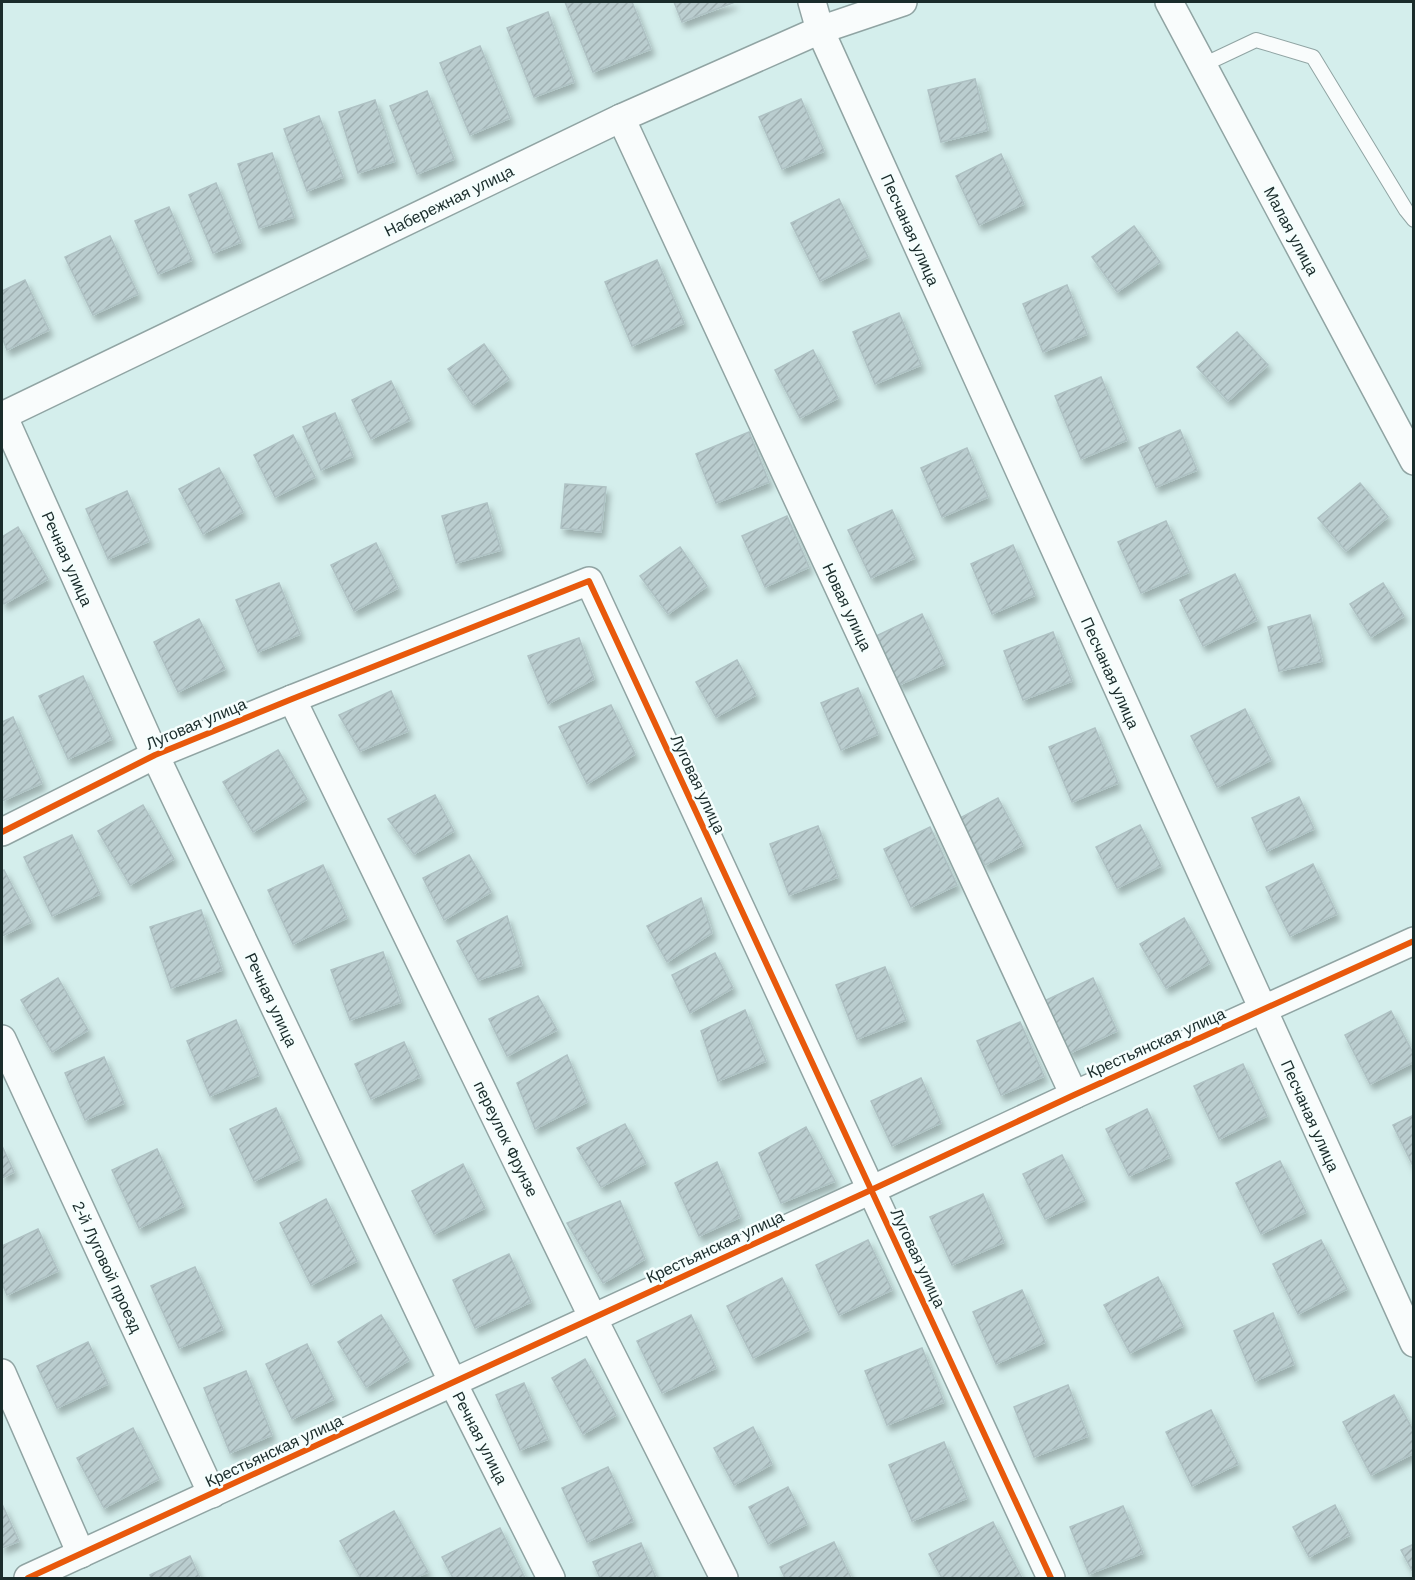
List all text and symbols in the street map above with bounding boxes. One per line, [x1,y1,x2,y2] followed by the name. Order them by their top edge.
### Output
[382,162,516,240] street label: Набережная улица
[878,172,942,288] street label: Песчаная улица
[1261,184,1321,278] street label: Малая улица
[39,509,95,609] street label: Речная улица
[819,560,875,654] street label: Новая улица
[1078,615,1142,731] street label: Песчаная улица
[143,695,249,753] street label: Луговая улица
[668,732,728,836] street label: Луговая улица
[242,950,300,1050] street label: Речная улица
[1084,1005,1228,1081] street label: Крестьянская улица
[1278,1058,1342,1174] street label: Песчаная улица
[471,1078,541,1200] street label: переулок Фрунзе
[69,1199,145,1336] street label: 2-й Луговой проезд
[888,1206,948,1310] street label: Луговая улица
[644,1208,786,1286] street label: Крестьянская улица
[449,1389,511,1487] street label: Речная улица
[203,1412,345,1490] street label: Крестьянская улица

